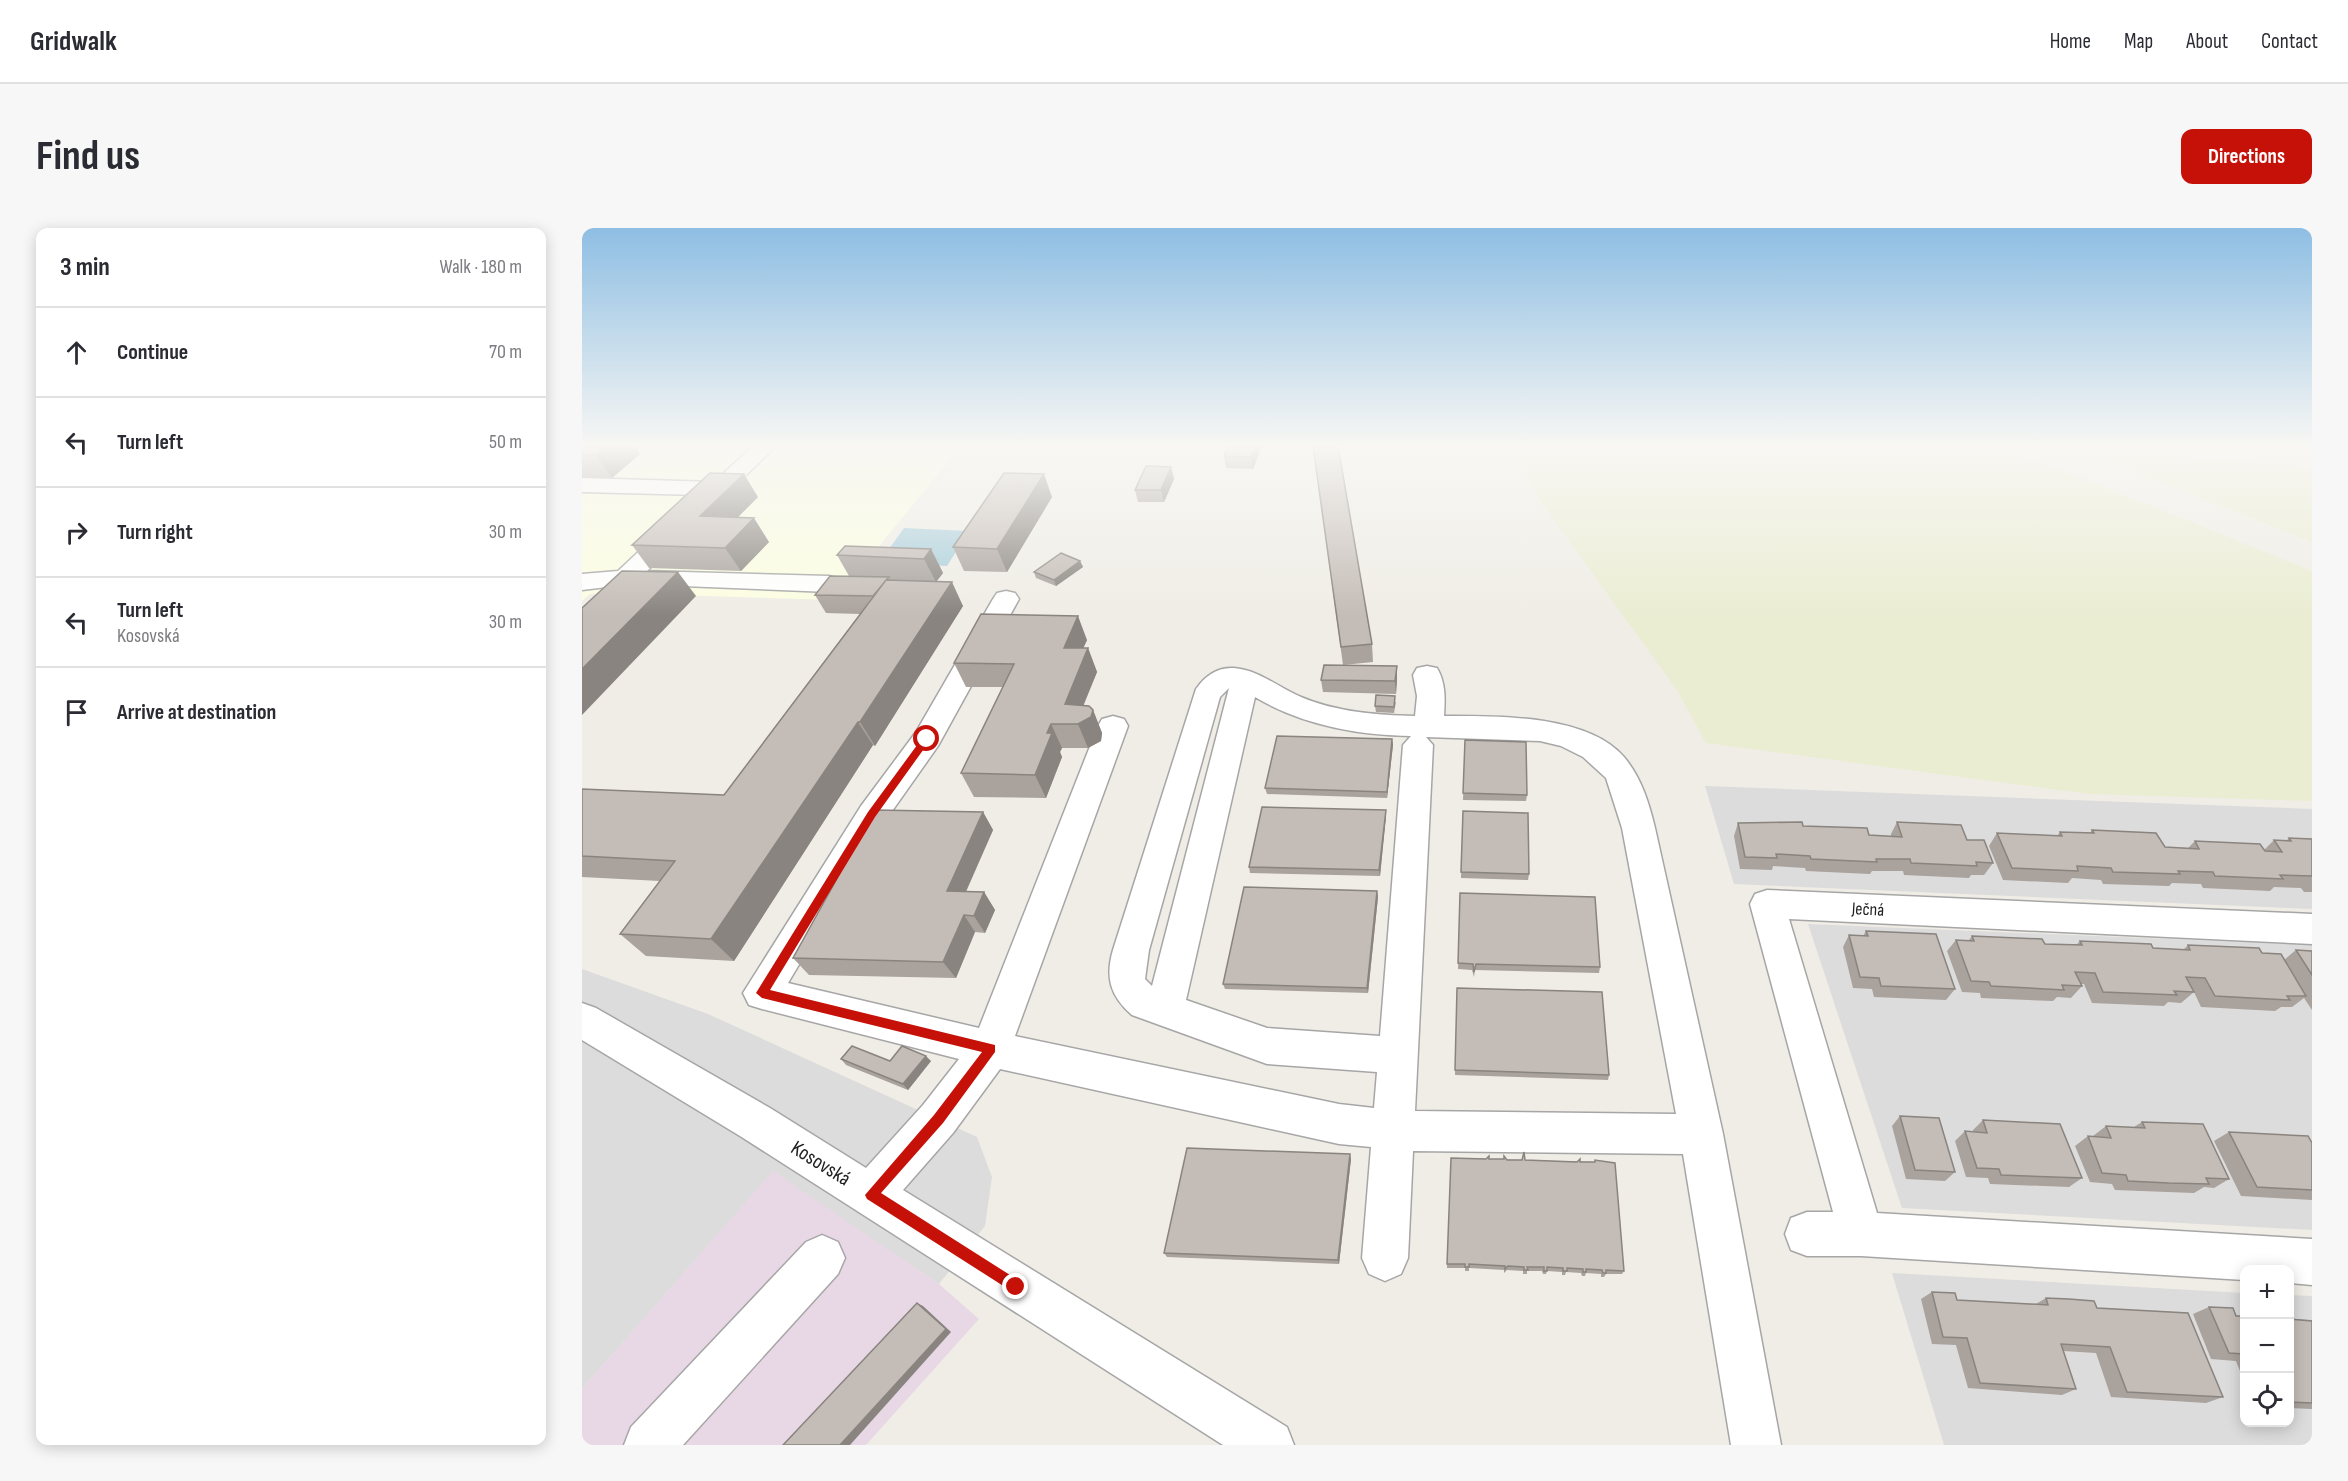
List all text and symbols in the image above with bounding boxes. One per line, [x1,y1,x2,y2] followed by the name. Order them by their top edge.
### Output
[30,25,117,58] text: Gridwalk
[2050,29,2091,54] text: Home
[2124,29,2153,54] text: Map
[2186,29,2228,54] text: About
[2261,29,2318,54] text: Contact
[2181,129,2312,184] button: Directions
[36,131,140,182] text: Find us
[60,252,110,283] text: 3 min
[439,255,522,279] text: Walk · 180 m
[60,336,93,369] icon: ahead
[117,339,188,366] text: Continue
[489,340,522,364] text: 70 m
[60,426,93,459] icon: left
[117,429,183,456] text: Turn left
[489,430,522,454] text: 50 m
[60,516,93,549] icon: right
[117,519,193,546] text: Turn right
[489,520,522,544] text: 30 m
[117,597,183,624] text: Turn left
[60,606,93,639] icon: left
[489,610,522,634] text: 30 m
[117,624,180,648] text: Kosovská
[60,696,93,729] icon: arrive
[117,699,276,726] text: Arrive at destination
[913,725,939,751] route start
[1850,898,1885,921] street label: Ječná
[786,1135,855,1191] street label: Kosovská
[2240,1265,2294,1427] map controls
[2240,1265,2294,1319] button: +
[1002,1273,1028,1299] route end
[2240,1319,2294,1373] button: −
[2240,1373,2294,1427] button: locate

